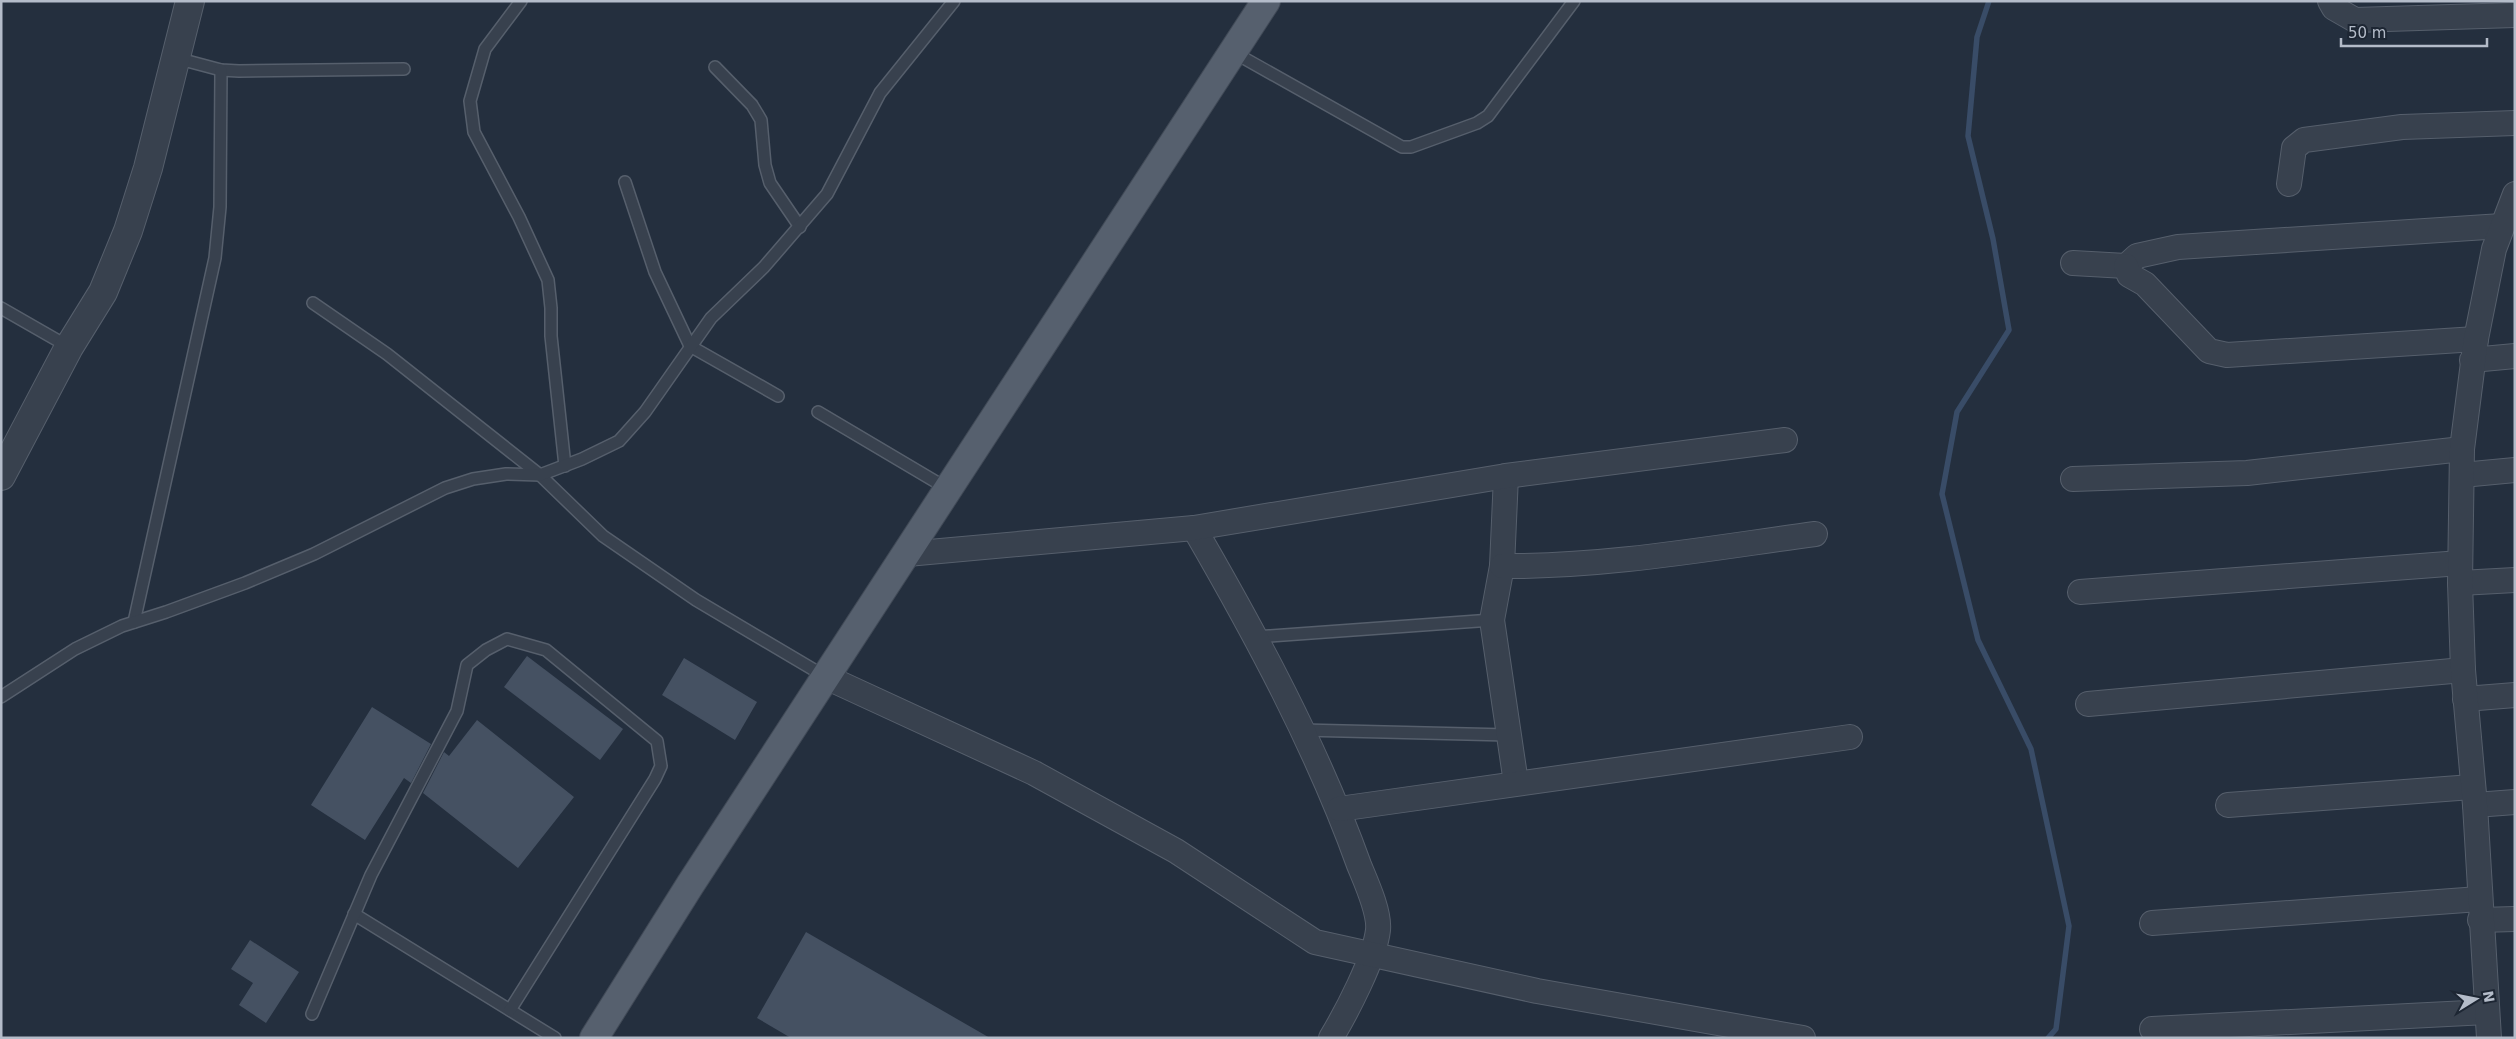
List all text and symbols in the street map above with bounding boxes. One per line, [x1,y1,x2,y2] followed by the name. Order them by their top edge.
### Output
[2341,15,2487,47] scale bar
[2348,24,2386,42] text: 50 m
[2451,974,2501,1024] north arrow
[2480,990,2498,1004] text: N

